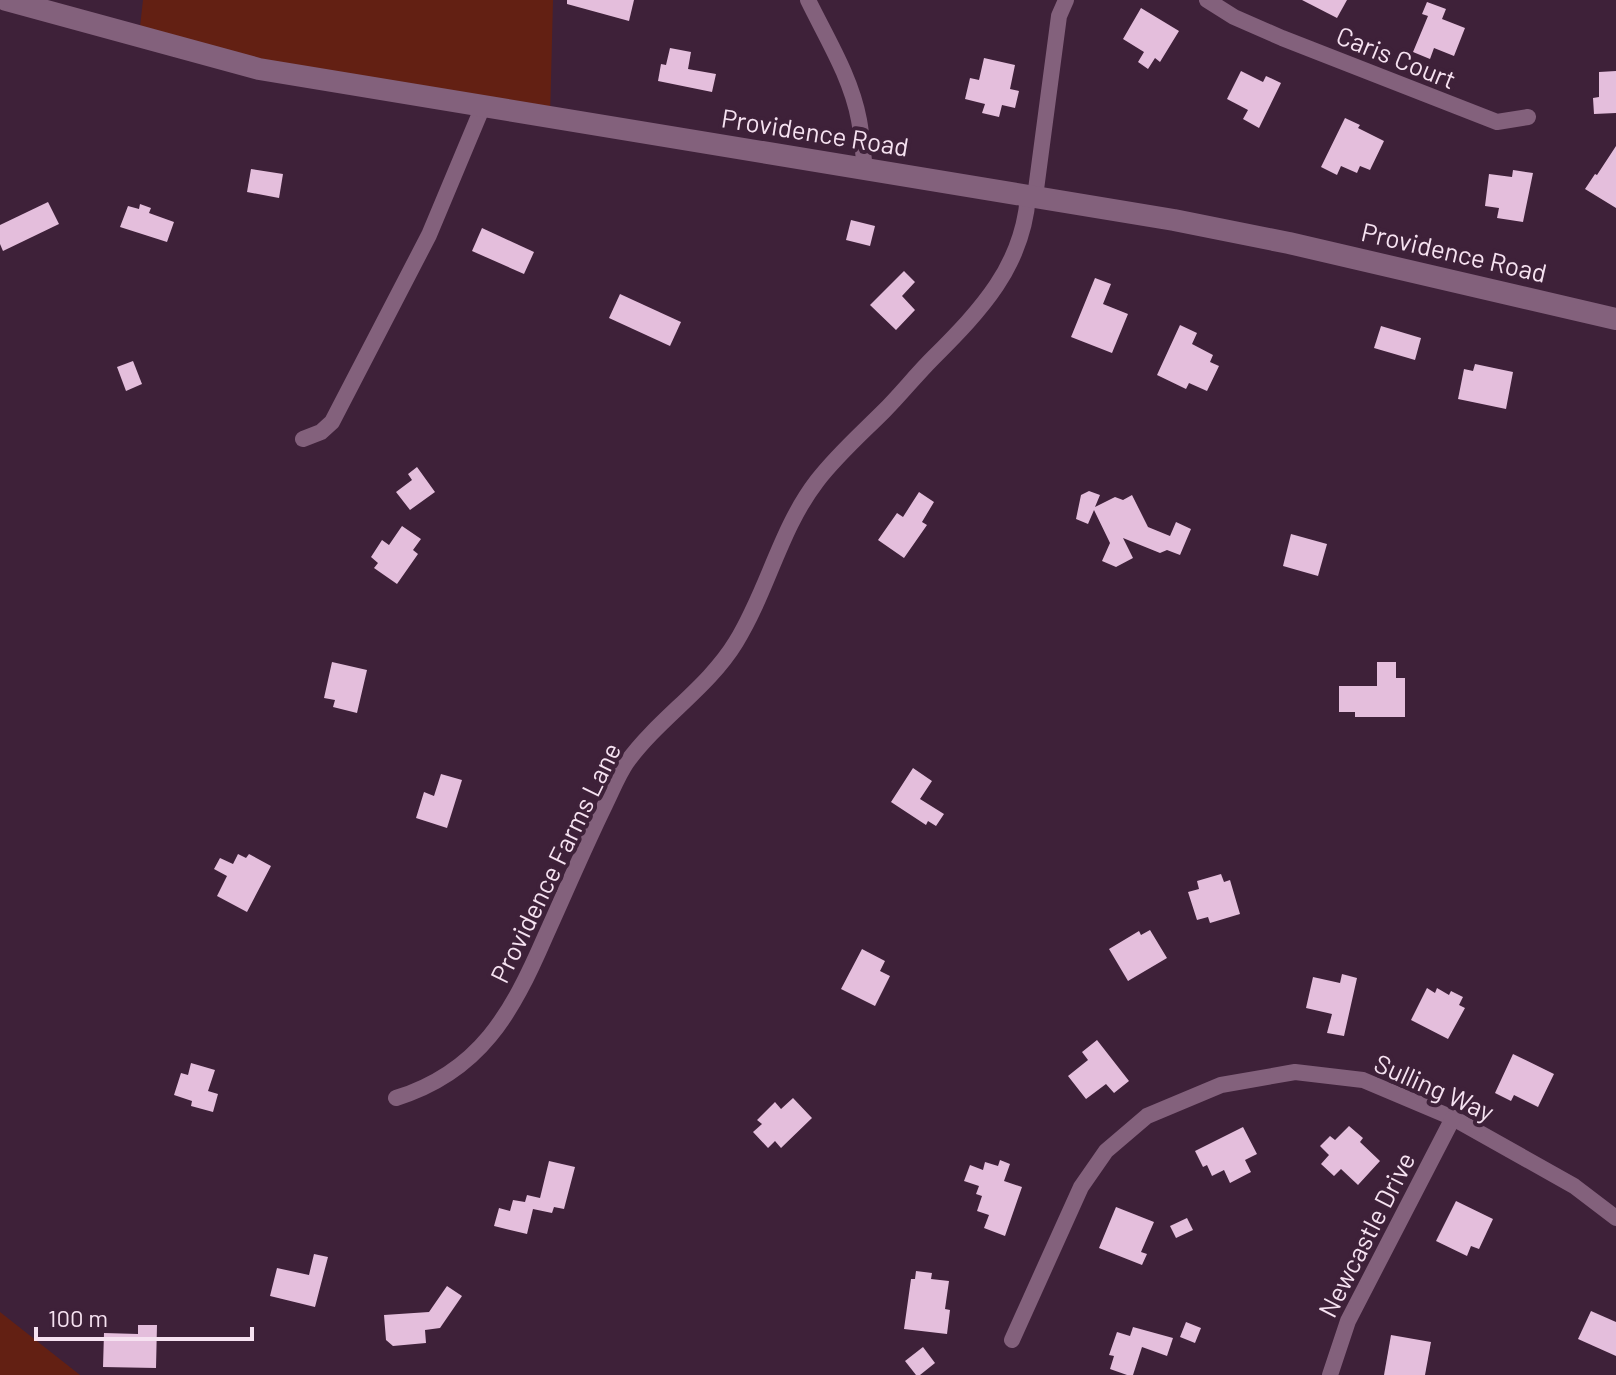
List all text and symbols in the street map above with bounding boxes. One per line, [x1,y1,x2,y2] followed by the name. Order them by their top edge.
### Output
[1332,19,1461,95] street label: Caris Court
[719,101,911,162] street label: Providence Road
[1359,215,1550,288] street label: Providence Road
[483,737,626,988] street label: Providence Farms Lane
[1370,1047,1499,1127] street label: Sulling Way
[1311,1147,1421,1322] street label: Newcastle Drive
[36,1291,252,1341] scale bar
[48,1303,108,1332] text: 100 m

